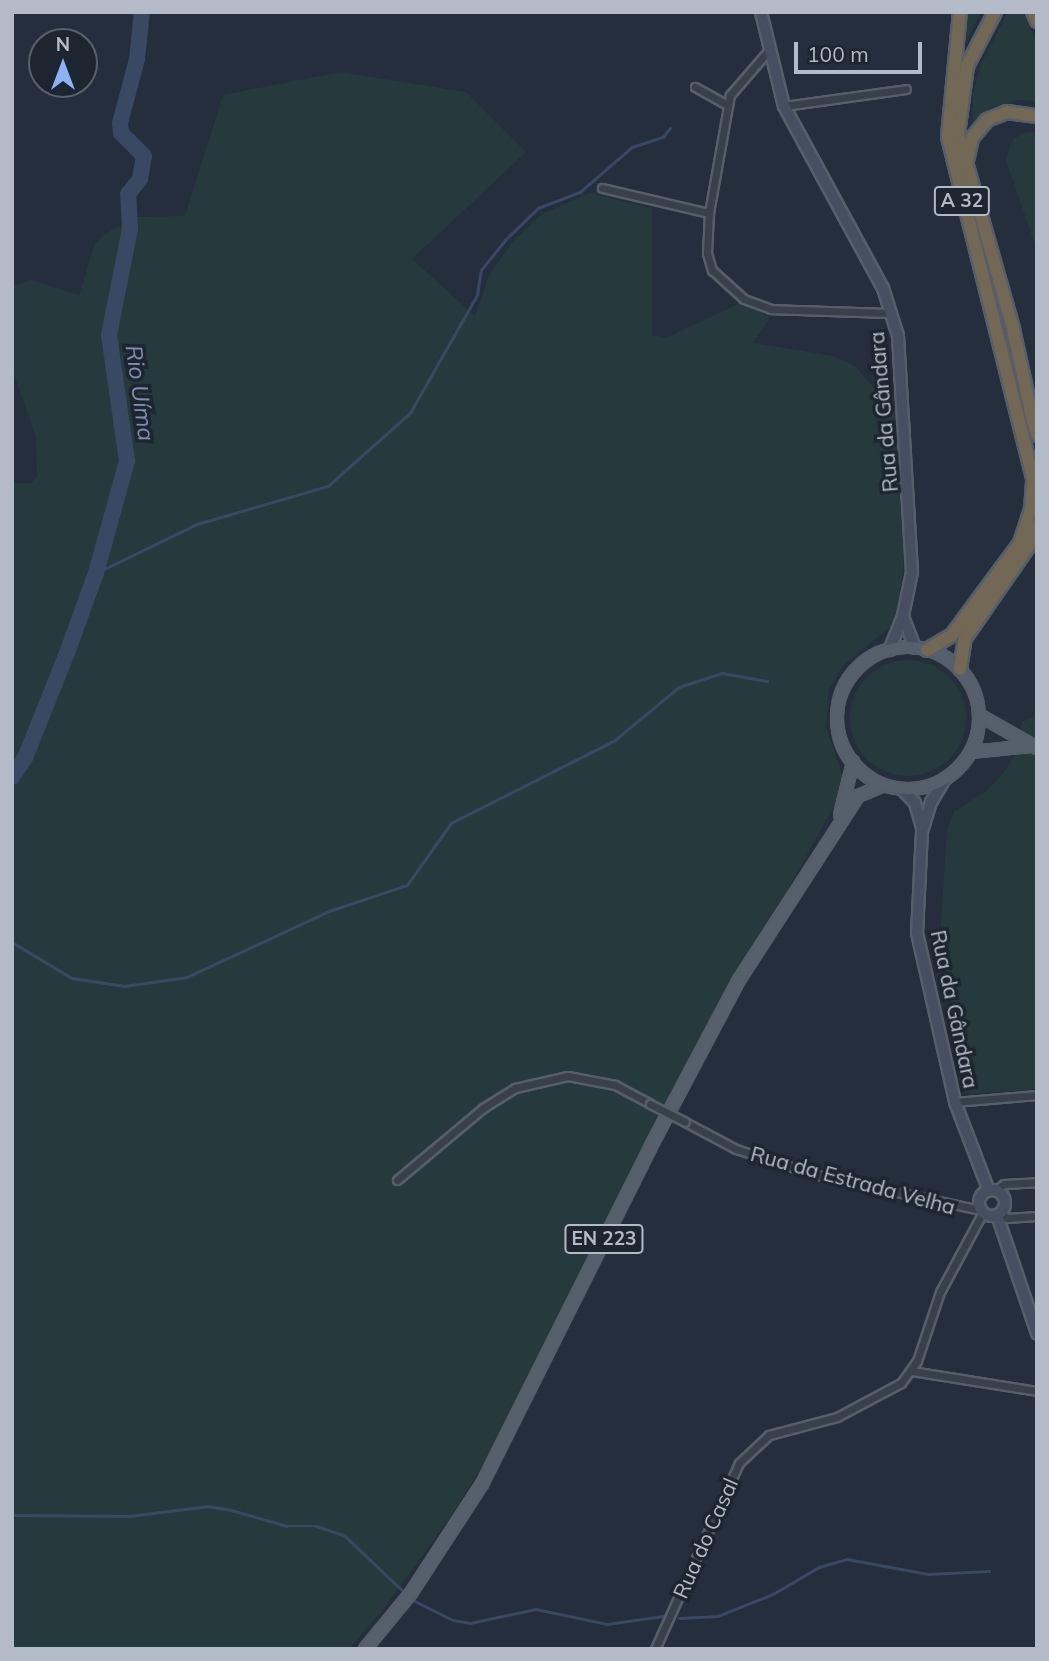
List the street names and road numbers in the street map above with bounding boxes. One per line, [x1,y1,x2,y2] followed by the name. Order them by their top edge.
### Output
[932,186,992,216] road number: A 32
[863,331,903,493] street label: Rua da Gândara
[926,928,984,1090] street label: Rua da Gândara
[748,1141,958,1219] street label: Rua da Estrada Velha
[564,1224,644,1254] road number: EN 223
[667,1474,743,1602] street label: Rua do Casal

